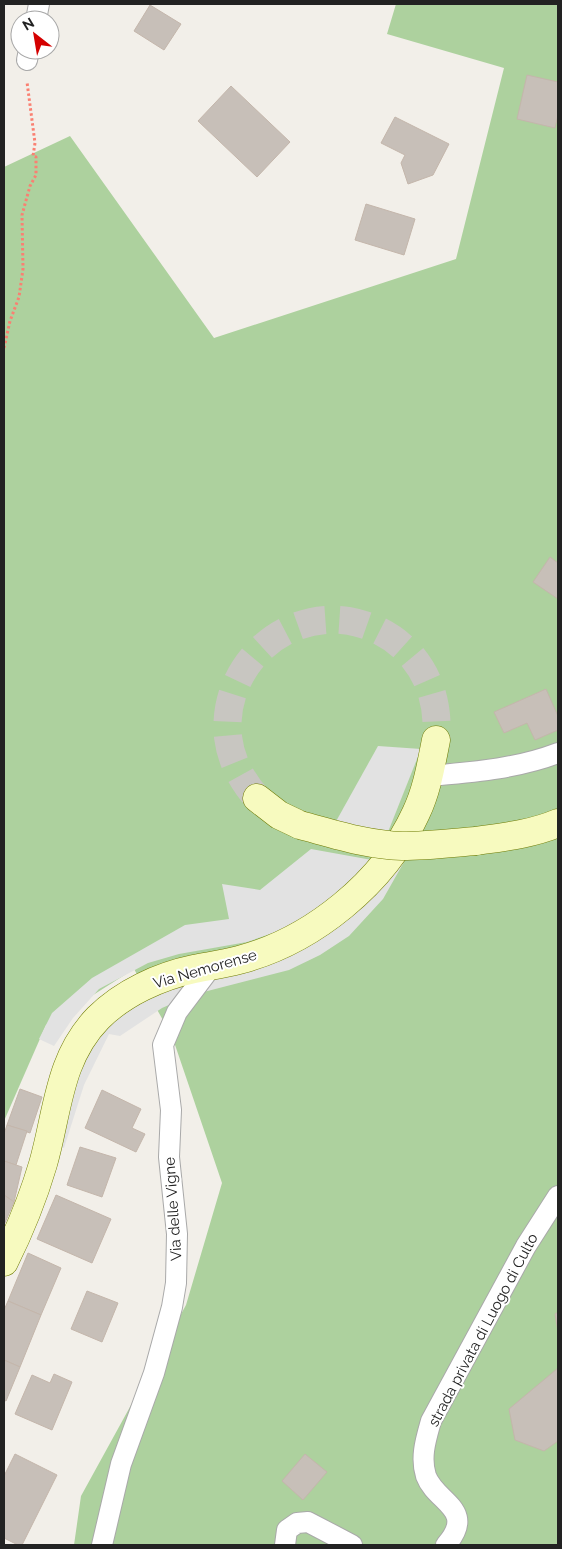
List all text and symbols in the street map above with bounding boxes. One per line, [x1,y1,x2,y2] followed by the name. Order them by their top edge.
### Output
[10,10,60,60] north arrow
[20,14,37,33] text: N
[151,946,259,992] street label: Via Nemorense
[160,1156,186,1262] street label: Via delle Vigne
[424,1230,542,1430] street label: strada privata di Luogo di Culto

